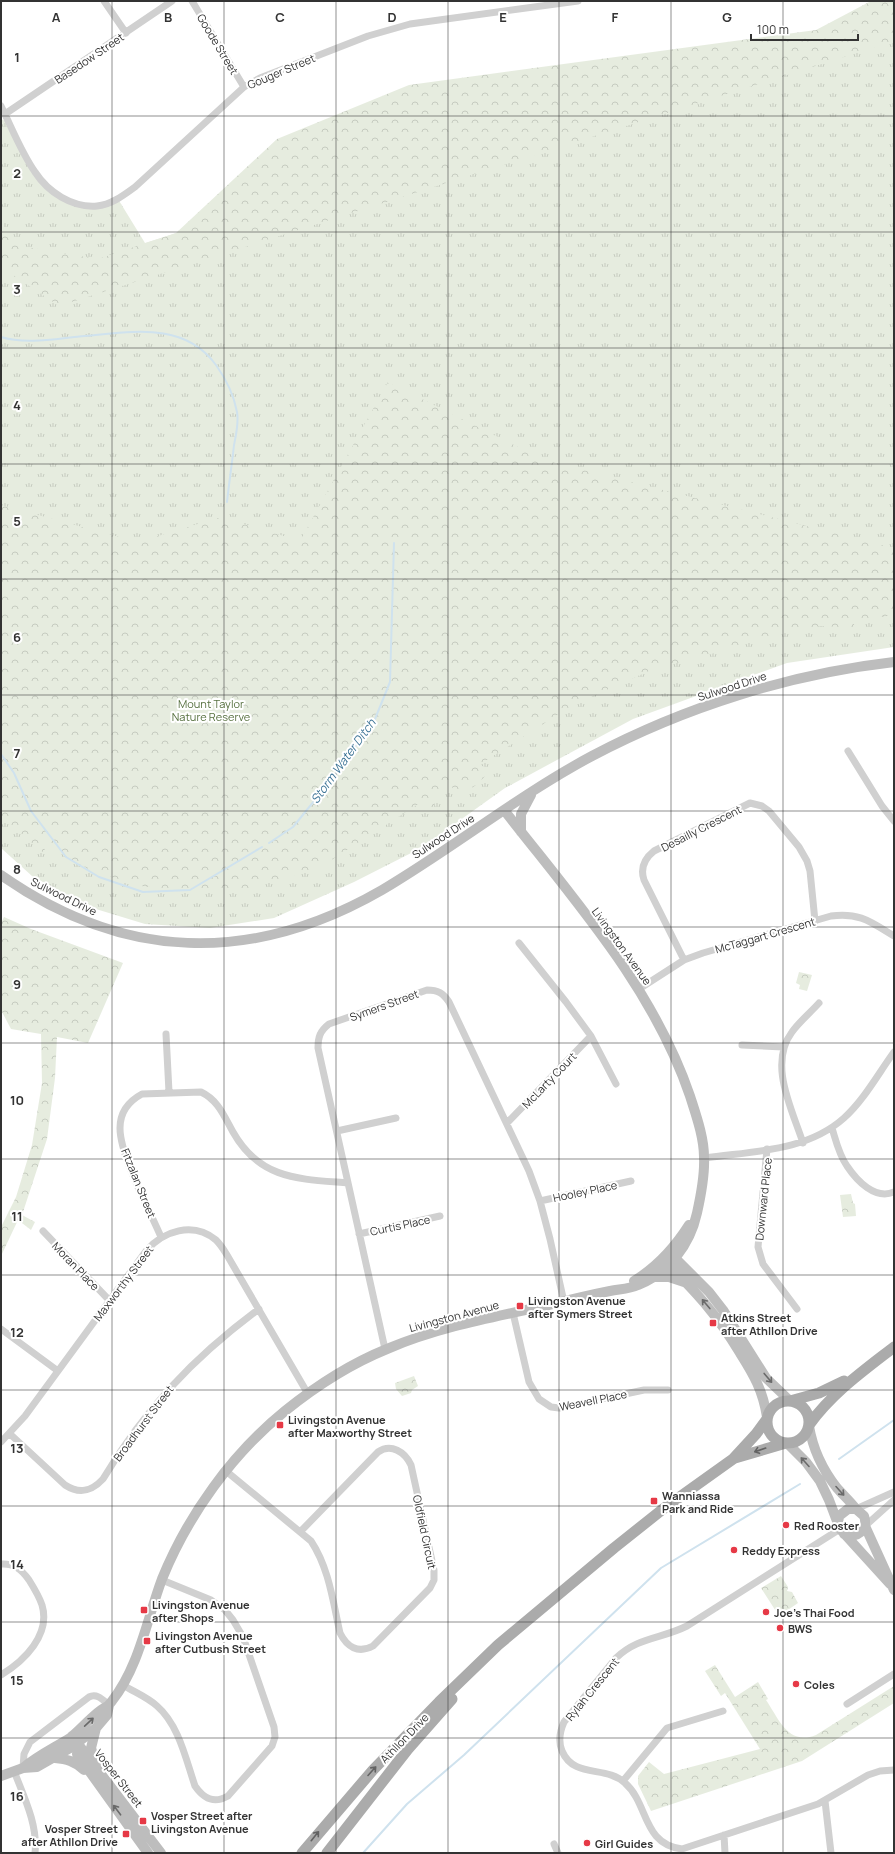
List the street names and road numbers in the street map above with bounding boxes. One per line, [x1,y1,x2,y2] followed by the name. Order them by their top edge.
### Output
[194,11,242,77] street label: Goode Street
[51,29,127,87] street label: Basedow Street
[245,50,317,92] street label: Gouger Street
[696,668,769,704] street label: Sulwood Drive
[658,801,744,855] street label: Desailly Crescent
[409,810,478,862] street label: Sulwood Drive
[29,874,100,919] street label: Sulwood Drive
[589,904,656,988] street label: Livingston Avenue
[713,914,817,956] street label: McTaggart Crescent
[347,986,421,1024] street label: Symers Street
[518,1049,580,1111] street label: McLarty Court
[118,1146,160,1220] street label: Fitzalan Street
[751,1156,775,1241] street label: Downward Place
[552,1177,619,1205] street label: Hooley Place
[369,1211,432,1239] street label: Curtis Place
[49,1238,103,1294] street label: Moran Place
[90,1242,156,1324] street label: Maxworthy Street
[408,1297,501,1335] street label: Livingston Avenue
[110,1382,176,1464] street label: Broadhurst Street
[558,1386,629,1414] street label: Weavell Place
[410,1494,440,1570] street label: Oldfield Circuit
[562,1654,622,1724] street label: Rylah Crescent
[376,1709,432,1766] street label: Athllon Drive
[92,1746,146,1810] street label: Vosper Street

